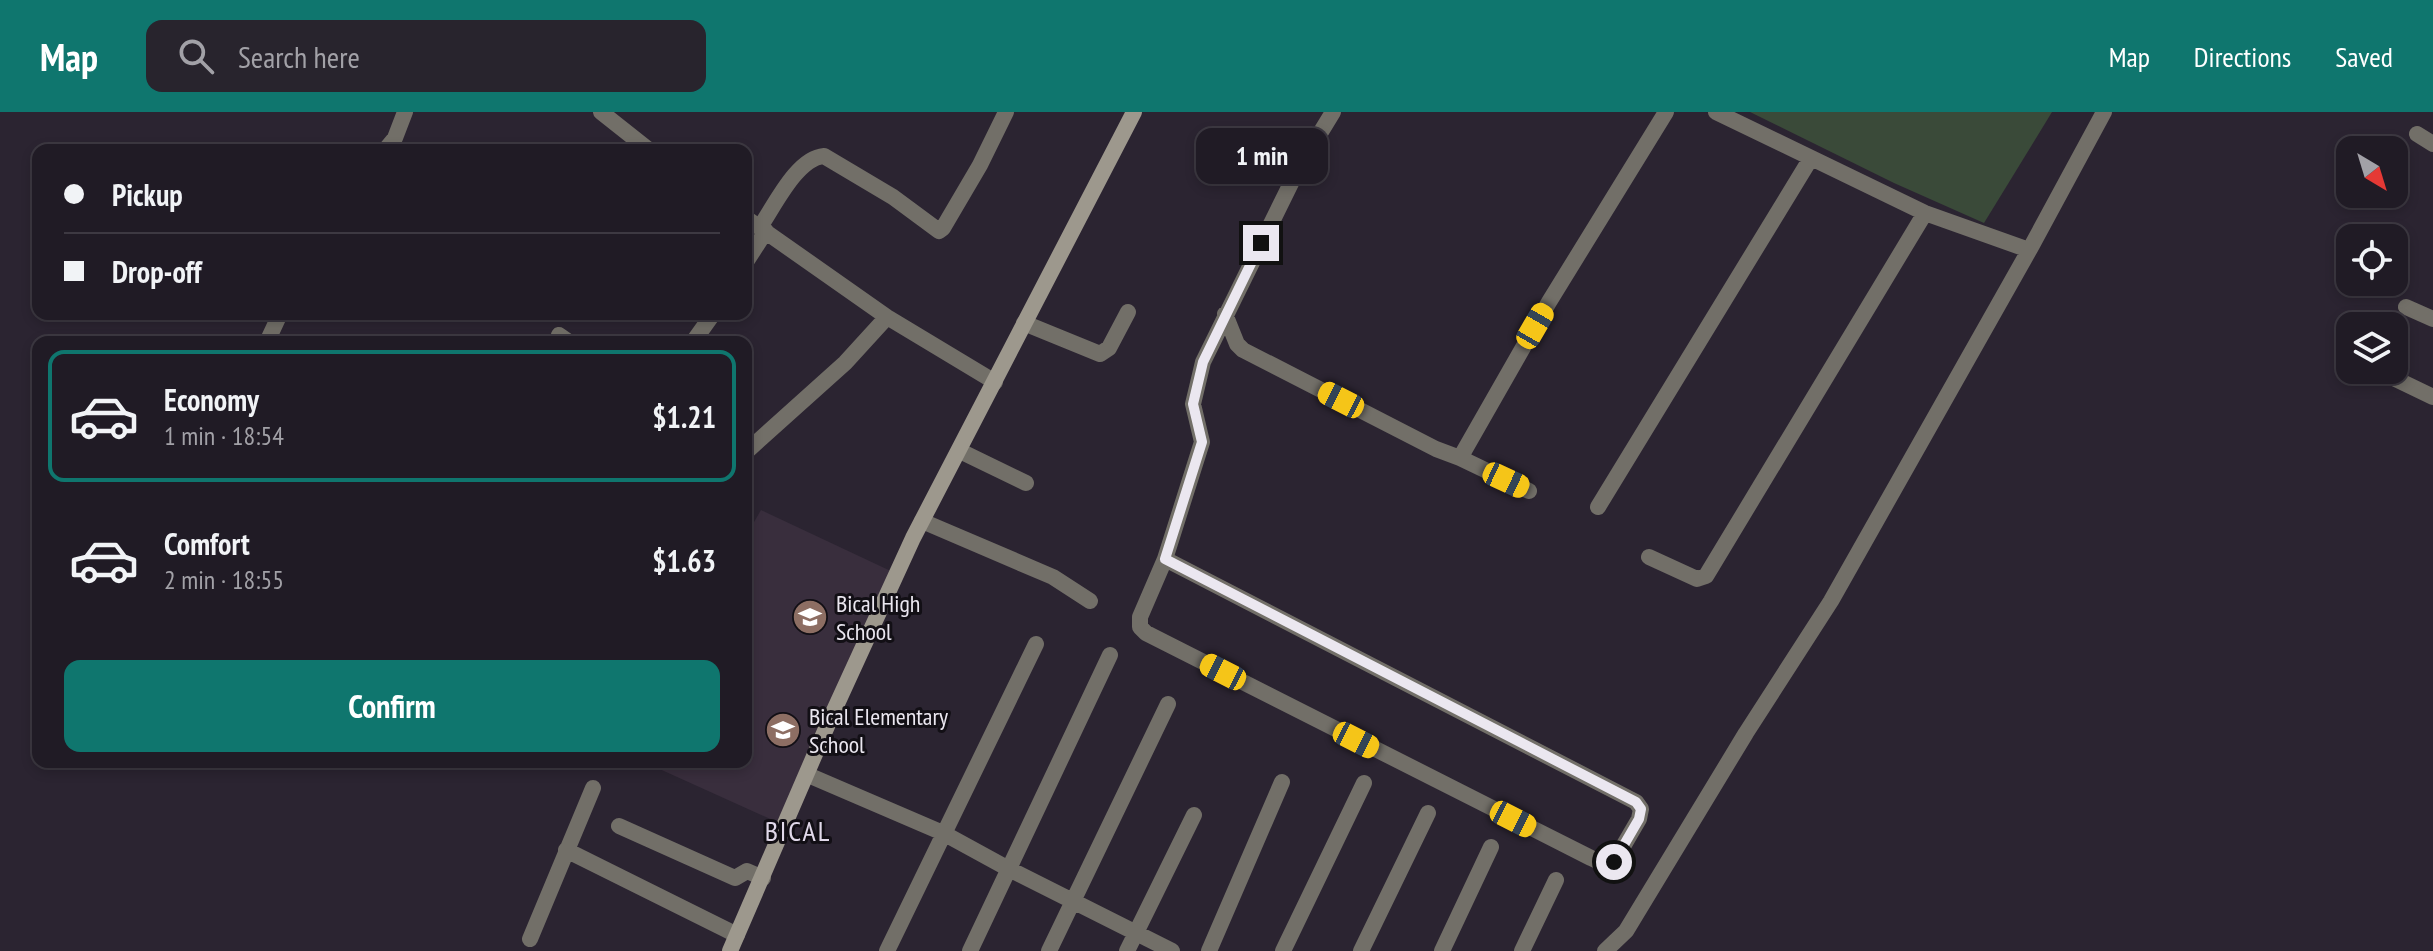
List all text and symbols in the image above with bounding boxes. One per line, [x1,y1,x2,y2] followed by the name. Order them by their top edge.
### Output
[146,20,706,92] search box
[40,32,98,81] text: Map
[174,34,218,78] icon: search
[238,37,360,76] text: Search here
[2109,38,2150,75] text: Map
[2194,38,2291,75] text: Directions
[2335,38,2393,75] text: Saved
[1195,127,1327,183] callout: 1 min
[2336,136,2408,208] north arrow
[2336,136,2408,384] map controls
[1236,139,1288,172] text: 1 min
[112,175,183,214] text: Pickup
[2336,224,2408,296] button: locate
[1243,225,1279,261] route end
[112,252,202,291] text: Drop-off
[1513,299,1557,353] car
[2336,312,2408,384] button: layers
[1314,378,1368,422] car
[68,380,140,452] icon: car
[164,380,259,419] text: Economy
[652,397,716,436] text: $1.21
[164,419,284,452] text: 1 min · 18:54
[1479,459,1533,501] car
[68,524,140,596] icon: car
[164,524,250,563] text: Comfort
[652,541,716,580] text: $1.63
[164,563,284,596] text: 2 min · 18:55
[836,588,920,647] place label: Bical High School
[791,598,829,636] school or university icon: Bical High School
[1196,650,1250,694] car
[64,660,720,752] button: Confirm
[809,701,948,760] place label: Bical Elementary School
[764,711,802,749] school or university icon: Bical Elementary School
[1329,718,1383,762] car
[1486,797,1540,841] car
[765,812,831,849] district label: BICAL
[1596,844,1632,880] route start

